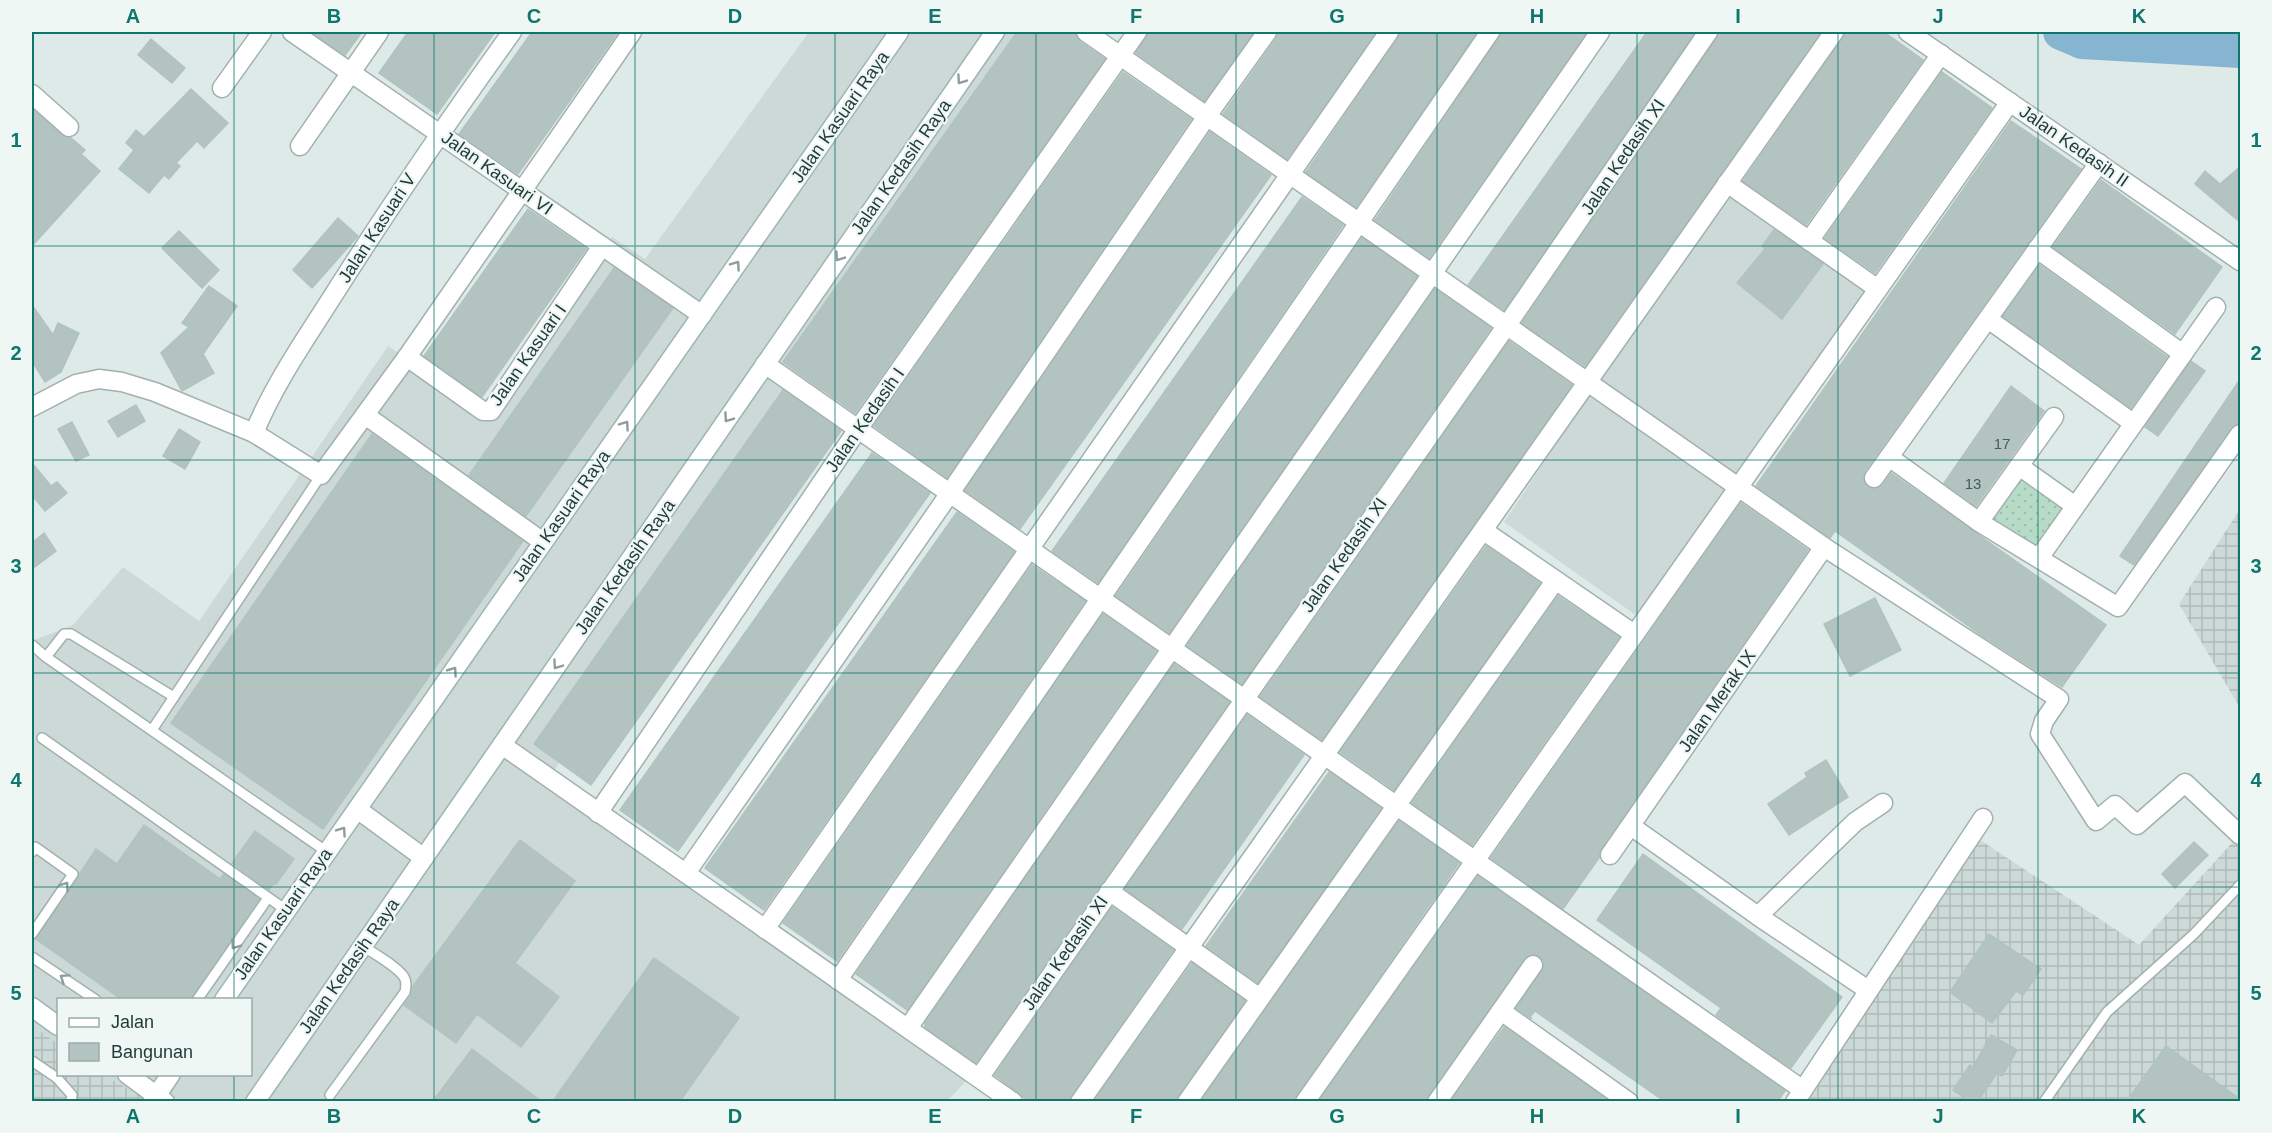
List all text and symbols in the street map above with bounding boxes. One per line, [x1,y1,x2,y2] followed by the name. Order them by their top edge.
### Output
[126,5,140,27] text: A
[327,5,341,27] text: B
[527,5,541,27] text: C
[728,5,742,27] text: D
[928,5,942,27] text: E
[1130,5,1142,27] text: F
[1329,5,1345,27] text: G
[1530,5,1544,27] text: H
[1735,5,1741,27] text: I
[1932,5,1944,27] text: J
[2132,5,2147,27] text: K
[787,47,894,187] street label: Jalan Kasuari Raya
[958,73,969,84] one-way arrow
[847,95,956,238] street label: Jalan Kedasih Raya
[1577,95,1669,219] street label: Jalan Kedasih XI
[2016,101,2132,191] street label: Jalan Kedasih II
[438,127,556,219] street label: Jalan Kasuari VI
[10,129,22,151] text: 1
[2250,129,2262,151] text: 1
[334,170,420,286] street label: Jalan Kasuari V
[835,251,846,262] one-way arrow
[729,261,740,272] one-way arrow
[486,300,570,410] street label: Jalan Kasuari I
[10,342,22,364] text: 2
[2250,342,2262,364] text: 2
[822,364,908,476] street label: Jalan Kedasih I
[724,411,735,422] one-way arrow
[618,421,629,432] one-way arrow
[1994,435,2010,452] house number: 17
[508,446,615,586] street label: Jalan Kasuari Raya
[1965,475,1981,492] house number: 13
[1297,494,1391,616] street label: Jalan Kedasih XI
[571,495,680,638] street label: Jalan Kedasih Raya
[10,555,22,577] text: 3
[2250,555,2262,577] text: 3
[1674,646,1760,756] street label: Jalan Merak IX
[553,658,564,669] one-way arrow
[446,667,457,678] one-way arrow
[10,769,22,791] text: 4
[2250,769,2262,791] text: 4
[335,827,346,838] one-way arrow
[230,844,337,984] street label: Jalan Kasuari Raya
[58,881,69,892] one-way arrow
[1018,892,1112,1014] street label: Jalan Kedasih XI
[295,894,404,1037] street label: Jalan Kedasih Raya
[231,939,242,950] one-way arrow
[59,974,70,985] one-way arrow
[10,982,22,1004] text: 5
[2250,982,2262,1004] text: 5
[57,998,252,1076] legend
[111,1012,154,1032] text: Jalan
[111,1042,193,1062] text: Bangunan
[126,1105,140,1127] text: A
[327,1105,341,1127] text: B
[527,1105,541,1127] text: C
[728,1105,742,1127] text: D
[928,1105,942,1127] text: E
[1130,1105,1142,1127] text: F
[1329,1105,1345,1127] text: G
[1530,1105,1544,1127] text: H
[1735,1105,1741,1127] text: I
[1932,1105,1944,1127] text: J
[2132,1105,2147,1127] text: K

